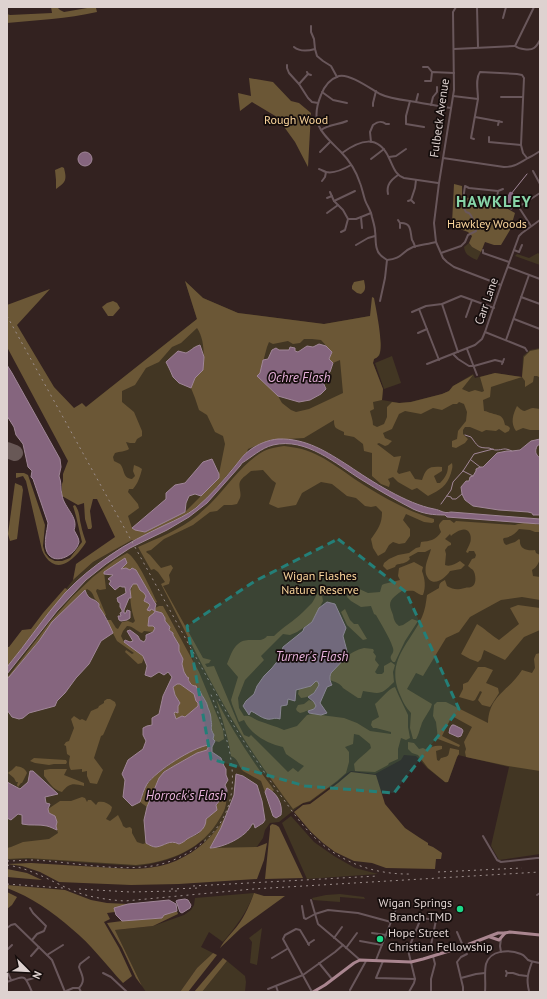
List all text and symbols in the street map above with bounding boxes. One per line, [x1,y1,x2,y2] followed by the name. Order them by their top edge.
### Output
[426,77,452,159] street label: Fulbeck Avenue
[264,112,328,127] park label: Rough Wood
[456,191,532,211] district label: HAWKLEY
[447,216,527,231] park label: Hawkley Woods
[471,276,501,326] street label: Carr Lane
[268,369,331,386] water label: Ochre Flash
[281,568,359,597] park label: Wigan Flashes Nature Reserve
[276,648,349,665] water label: Turner's Flash
[146,787,226,804] water label: Horrock's Flash
[378,895,452,924] place label: Wigan Springs Branch TMD
[455,904,465,914] marker: Wigan Springs Branch TMD
[388,925,493,954] place label: Hope Street Christian Fellowship
[375,934,385,944] marker: Hope Street Christian Fellowship
[8,951,48,991] north arrow
[29,969,45,981] text: N

